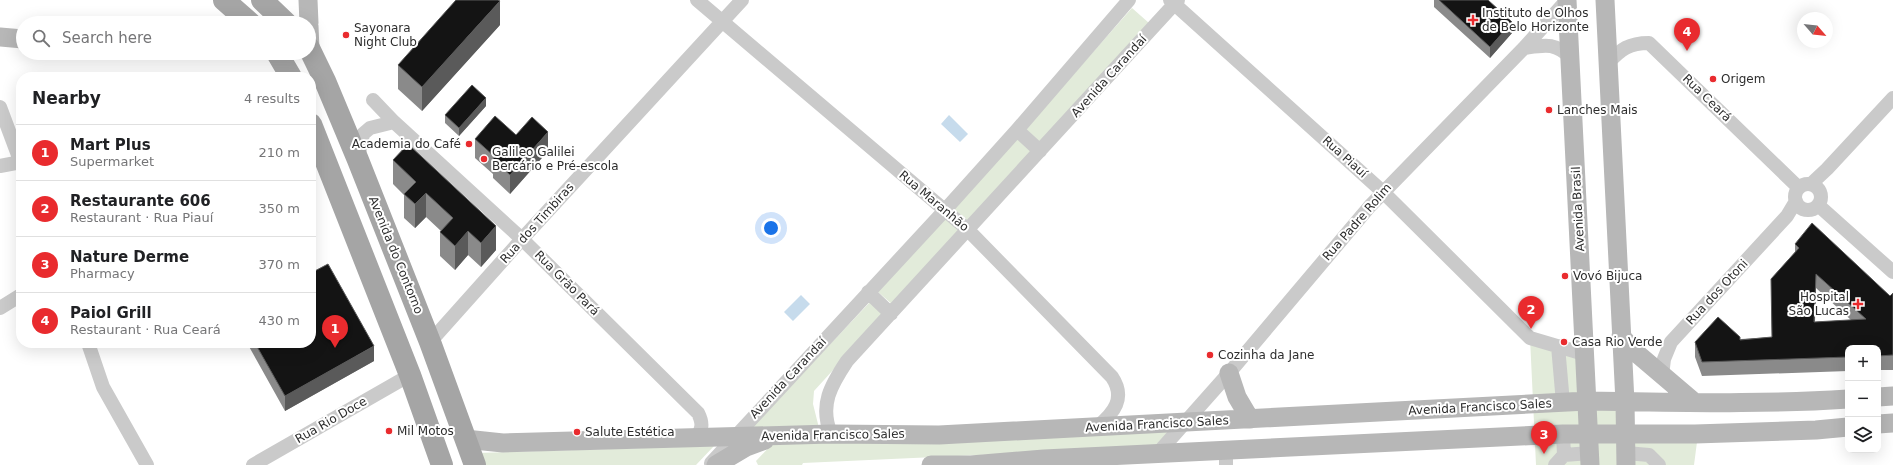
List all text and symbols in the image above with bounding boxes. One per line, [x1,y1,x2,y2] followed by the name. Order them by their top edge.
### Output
[1482,6,1589,34] place label: Instituto de Olhos de Belo Horizonte
[1797,12,1833,48] north arrow
[1467,14,1479,26] marker: Instituto de Olhos de Belo Horizonte
[16,16,316,60] search box
[1674,18,1700,51] pin: 4
[354,21,417,49] place label: Sayonara Night Club
[30,27,52,49] icon: search
[62,29,152,47] text: Search here
[341,30,351,40] marker: Sayonara Night Club
[1068,32,1150,120] street label: Avenida Carandaí
[1680,71,1734,125] street label: Rua Ceará
[1721,72,1765,86] place label: Origem
[1708,74,1718,84] marker: Origem
[32,88,101,108] text: Nearby
[244,91,300,106] text: 4 results
[1557,103,1638,117] place label: Lanches Mais
[1544,105,1554,115] marker: Lanches Mais
[1320,133,1371,181] street label: Rua Piauí
[70,136,151,154] text: Mart Plus
[352,137,461,151] place label: Academia do Café
[464,139,474,149] marker: Academia do Café
[40,145,50,160] text: 1
[258,145,300,160] text: 210 m
[492,145,619,173] place label: Galileo Galilei Bercário e Pré-escola
[70,154,154,169] text: Supermarket
[479,154,489,164] marker: Galileo Galilei Bercário e Pré-escola
[1569,166,1587,252] street label: Avenida Brasil
[896,168,972,234] street label: Rua Maranhão
[497,180,577,266] street label: Rua dos Timbiras
[1320,181,1394,263] street label: Rua Padre Rolim
[70,192,211,210] text: Restaurante 606
[366,194,426,316] street label: Avenida do Contorno
[40,201,50,216] text: 2
[258,201,300,216] text: 350 m
[70,210,213,225] text: Restaurant · Rua Piauí
[761,218,781,238] your location
[70,248,189,266] text: Nature Derme
[532,248,602,318] street label: Rua Grão Pará
[1683,256,1751,328] street label: Rua dos Otoni
[40,257,50,272] text: 3
[258,257,300,272] text: 370 m
[70,266,135,281] text: Pharmacy
[1573,269,1642,283] place label: Vovó Bijuca
[1560,271,1570,281] marker: Vovó Bijuca
[1789,290,1849,318] place label: Hospital São Lucas
[1518,296,1544,329] pin: 2
[1852,298,1864,310] marker: Hospital São Lucas
[70,304,152,322] text: Paiol Grill
[40,313,50,328] text: 4
[258,313,300,328] text: 430 m
[322,315,348,348] pin: 1
[70,322,221,337] text: Restaurant · Rua Ceará
[747,334,830,421] street label: Avenida Carandaí
[1572,335,1662,349] place label: Casa Rio Verde
[1559,337,1569,347] marker: Casa Rio Verde
[1845,345,1881,453] map controls
[1845,345,1881,381] button: +
[1218,348,1314,362] place label: Cozinha da Jane
[1205,350,1215,360] marker: Cozinha da Jane
[1845,381,1881,417] button: −
[293,394,369,446] street label: Rua Rio Doce
[1408,396,1552,418] street label: Avenida Francisco Sales
[1085,413,1229,435] street label: Avenida Francisco Sales
[1845,417,1881,453] button: layers
[1531,421,1557,454] pin: 3
[397,424,454,438] place label: Mil Motos
[585,425,675,439] place label: Salute Estética
[384,426,394,436] marker: Mil Motos
[572,427,582,437] marker: Salute Estética
[761,427,905,443] street label: Avenida Francisco Sales

